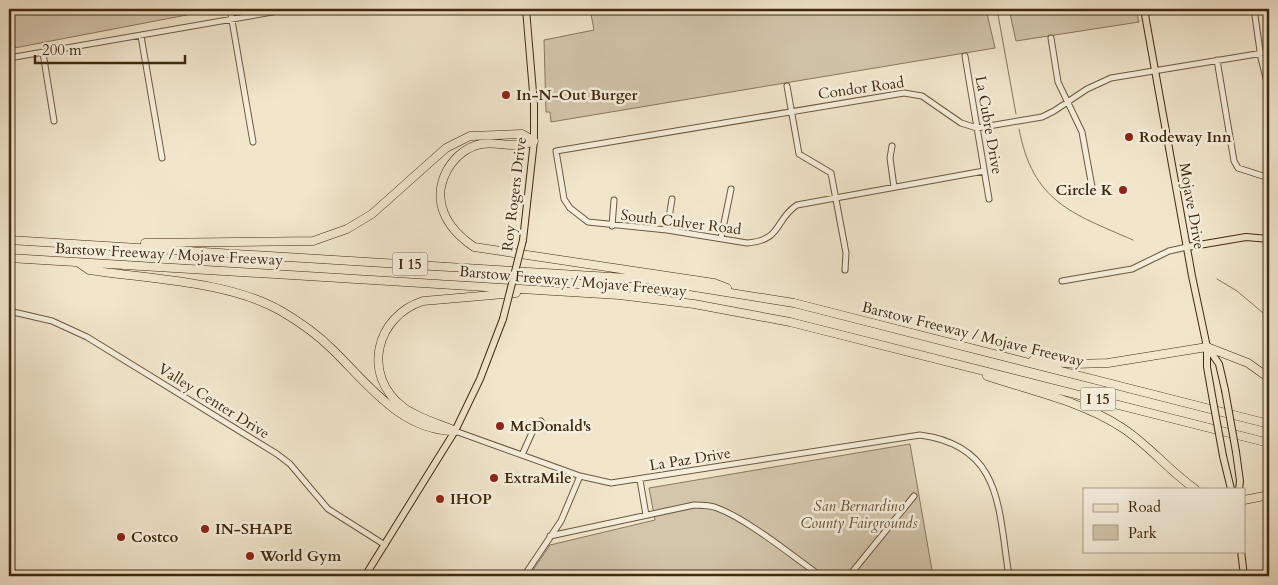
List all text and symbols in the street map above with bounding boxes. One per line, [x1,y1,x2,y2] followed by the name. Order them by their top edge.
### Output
[35,32,185,64] scale bar
[42,40,82,60] text: 200 m
[817,72,905,104] street label: Condor Road
[970,74,1008,176] street label: La Cubre Drive
[516,85,638,105] place label: In-N-Out Burger
[500,89,512,101] marker: In-N-Out Burger
[1139,127,1232,147] place label: Rodeway Inn
[1123,131,1135,143] marker: Rodeway Inn
[497,136,531,252] street label: Roy Rogers Drive
[1175,161,1209,251] street label: Mojave Drive
[1056,180,1114,200] place label: Circle K
[1117,184,1129,196] marker: Circle K
[620,205,742,239] street label: South Culver Road
[54,238,284,270] street label: Barstow Freeway / Mojave Freeway
[392,252,428,276] road number: I 15
[458,261,688,301] street label: Barstow Freeway / Mojave Freeway
[860,297,1086,371] street label: Barstow Freeway / Mojave Freeway
[154,359,274,444] street label: Valley Center Drive
[1080,388,1116,410] road number: I 15
[510,416,591,436] place label: McDonald's
[494,420,506,432] marker: McDonald's
[648,443,732,475] street label: La Paz Drive
[504,468,572,488] place label: ExtraMile
[488,472,500,484] marker: ExtraMile
[1083,488,1246,552] legend
[450,489,492,509] place label: IHOP
[434,493,446,505] marker: IHOP
[800,496,918,533] park label: San Bernardino County Fairgrounds
[1128,497,1161,517] text: Road
[215,519,292,539] place label: IN-SHAPE
[199,523,211,535] marker: IN-SHAPE
[1128,523,1157,543] text: Park
[131,527,178,547] place label: Costco
[115,531,127,543] marker: Costco
[259,546,341,566] place label: World Gym
[244,550,256,562] marker: World Gym

